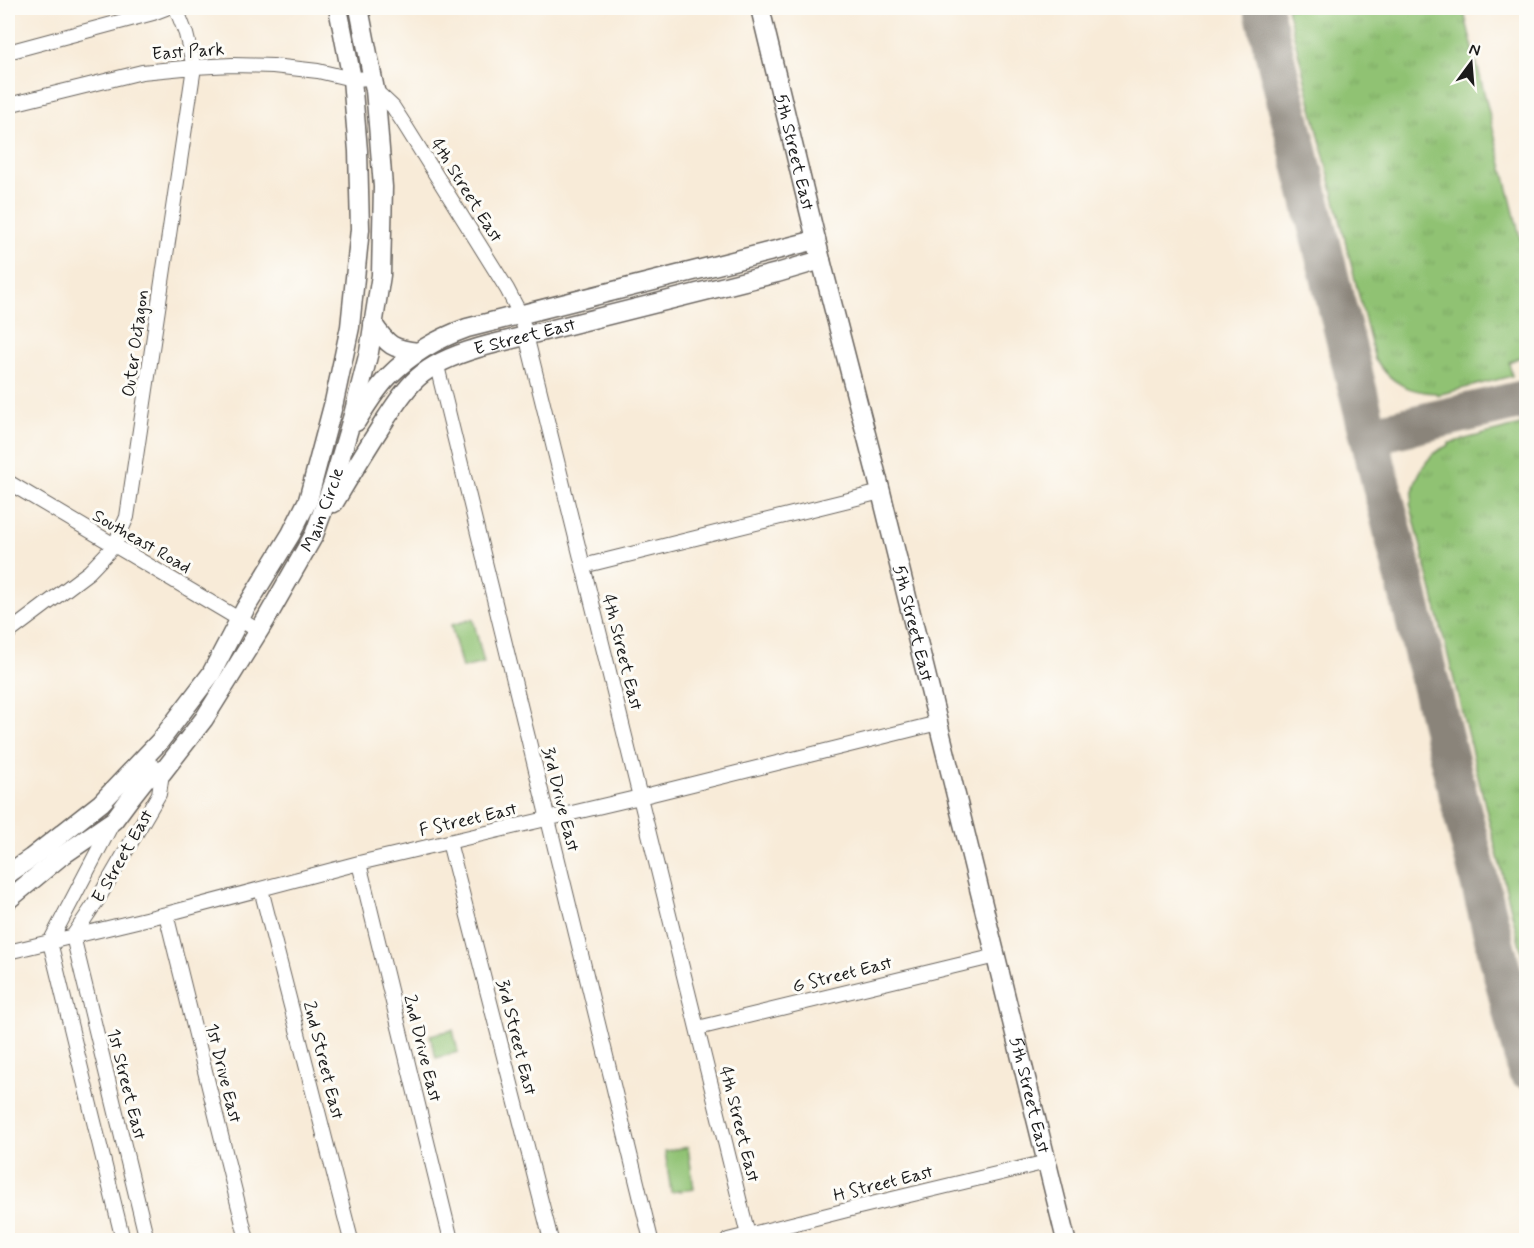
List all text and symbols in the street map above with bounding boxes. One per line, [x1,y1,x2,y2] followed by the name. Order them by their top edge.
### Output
[1441,33,1501,93] north arrow
[151,37,225,66] street label: East Park
[1467,38,1483,62] text: N
[768,91,820,213] street label: 5th Street East
[424,134,508,248] street label: 4th Street East
[117,288,155,398] street label: Outer Octagon
[471,313,579,362] street label: E Street East
[296,465,350,557] street label: Main Circle
[88,504,195,580] street label: Southeast Road
[886,563,939,685] street label: 5th Street East
[596,592,648,713] street label: 4th Street East
[535,744,585,855] street label: 3rd Drive East
[417,797,520,843] street label: F Street East
[87,805,159,907] street label: E Street East
[790,951,895,999] street label: G Street East
[490,977,542,1098] street label: 3rd Street East
[397,992,447,1105] street label: 2nd Drive East
[297,999,349,1122] street label: 2nd Street East
[199,1021,247,1126] street label: 1st Drive East
[101,1026,152,1143] street label: 1st Street East
[1003,1034,1055,1157] street label: 5th Street East
[713,1064,765,1185] street label: 4th Street East
[831,1160,936,1208] street label: H Street East

